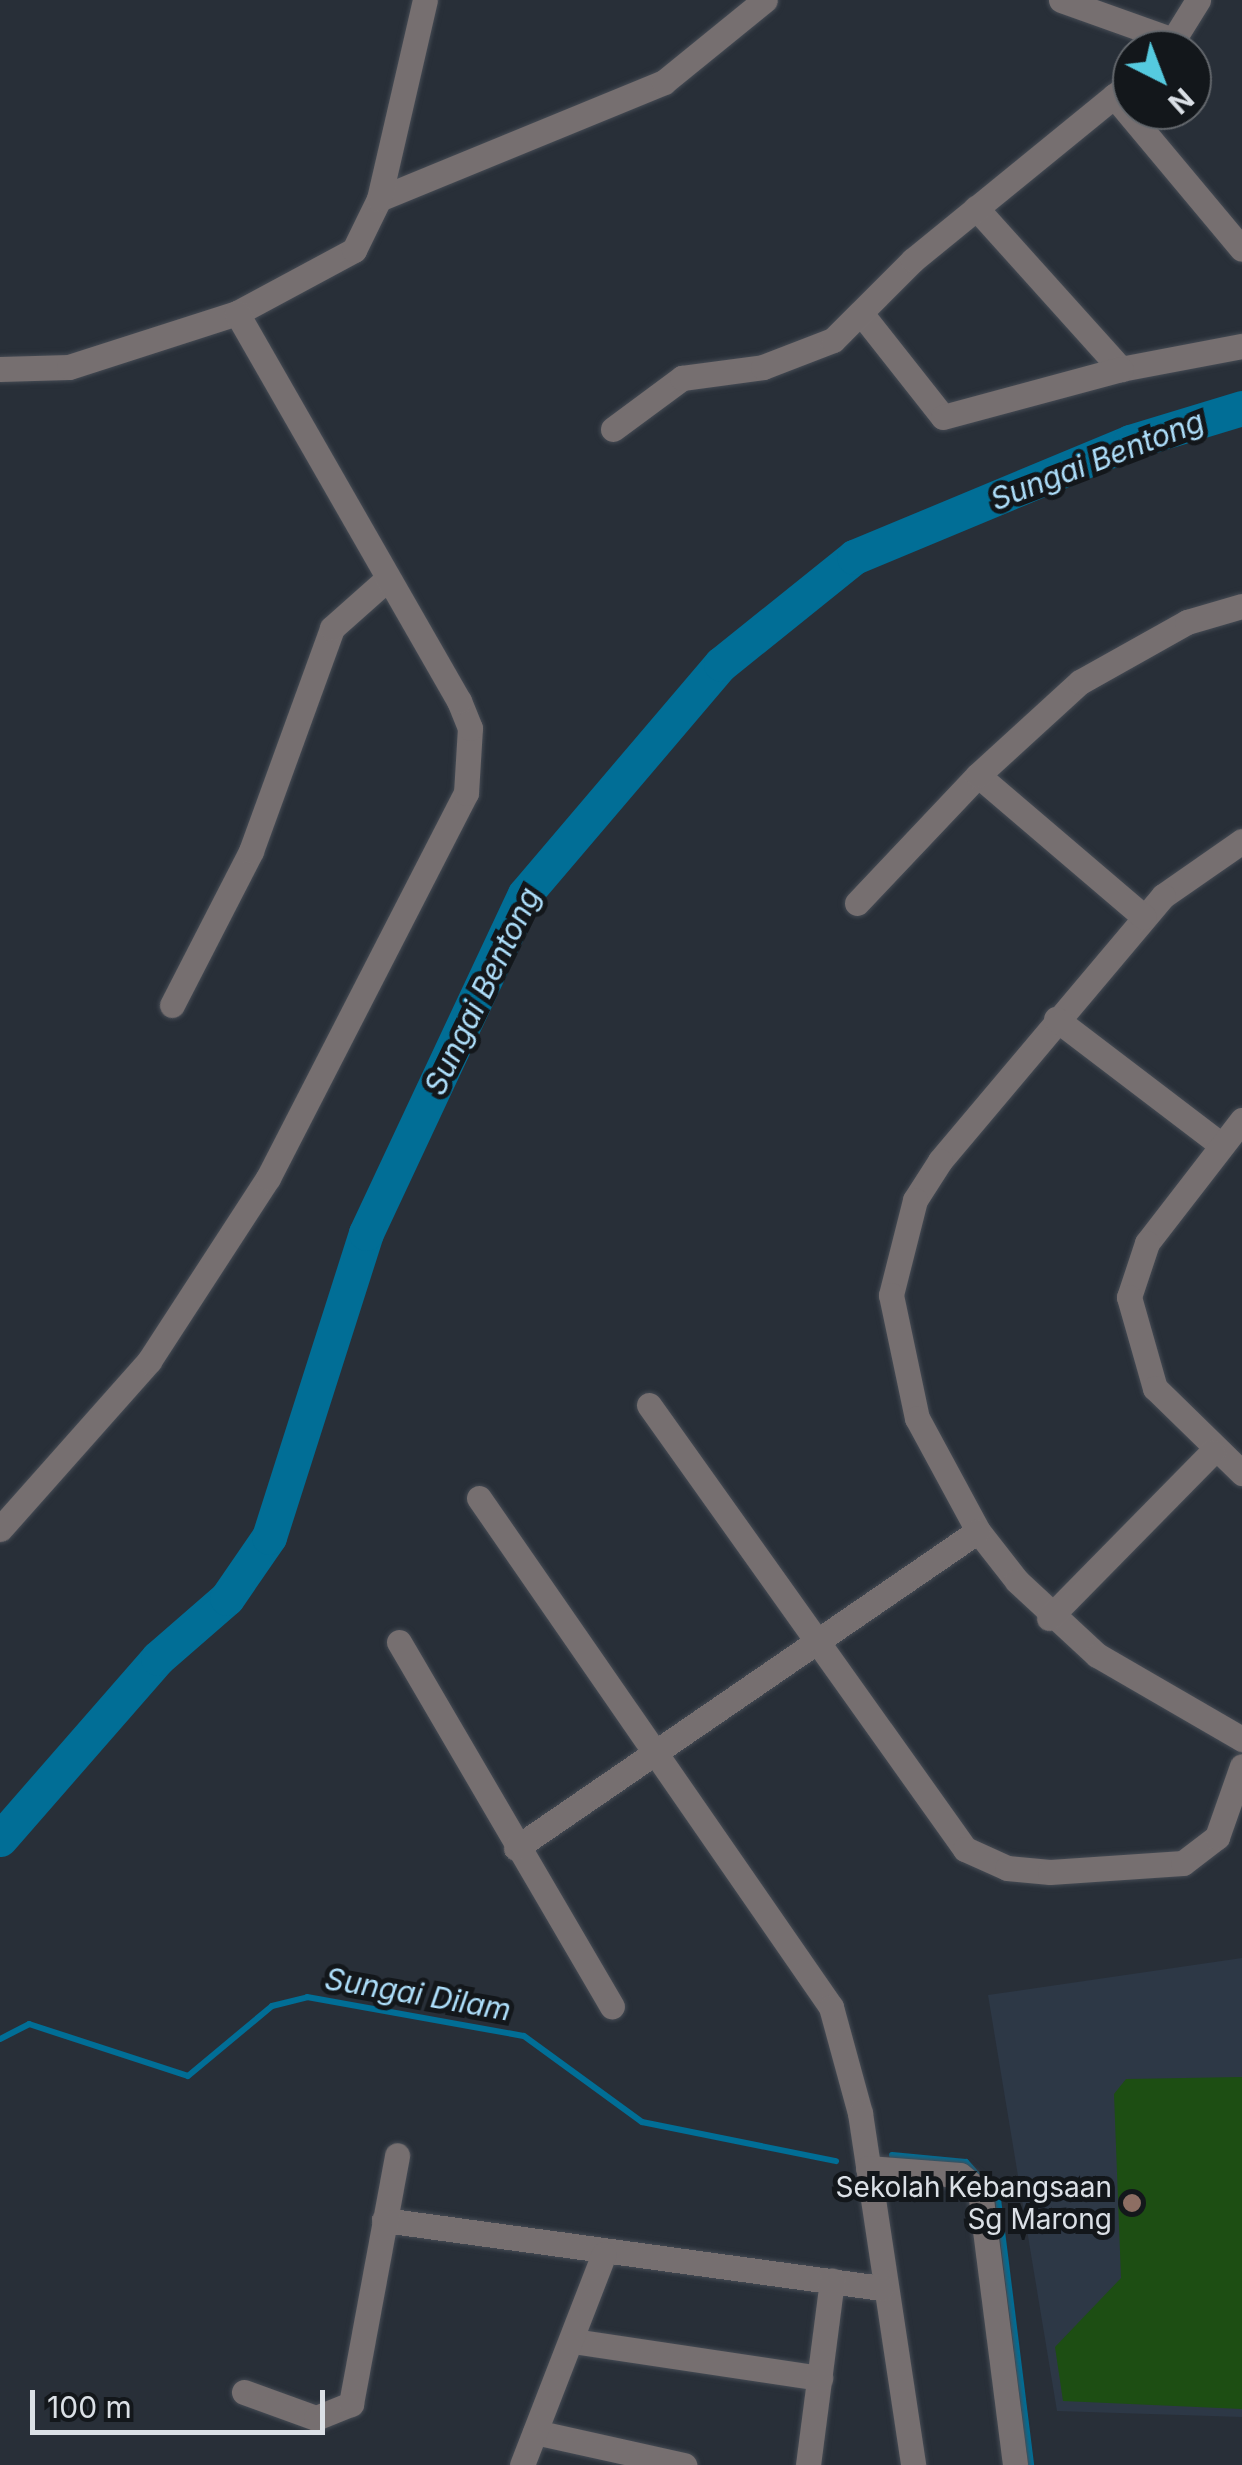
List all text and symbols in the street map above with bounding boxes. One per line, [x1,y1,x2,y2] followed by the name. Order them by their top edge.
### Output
[1112,30,1212,130] north arrow
[1161,81,1200,121] text: N
[985,403,1209,517] water label: Sungai Bentong
[416,882,548,1100] water label: Sungai Bentong
[322,1960,514,2028] water label: Sungai Dilam
[836,2170,1112,2236] place label: Sekolah Kebangsaan Sg Marong
[1121,2192,1143,2214] marker: Sekolah Kebangsaan Sg Marong
[35,2370,330,2432] scale bar
[47,2389,132,2425] text: 100 m

